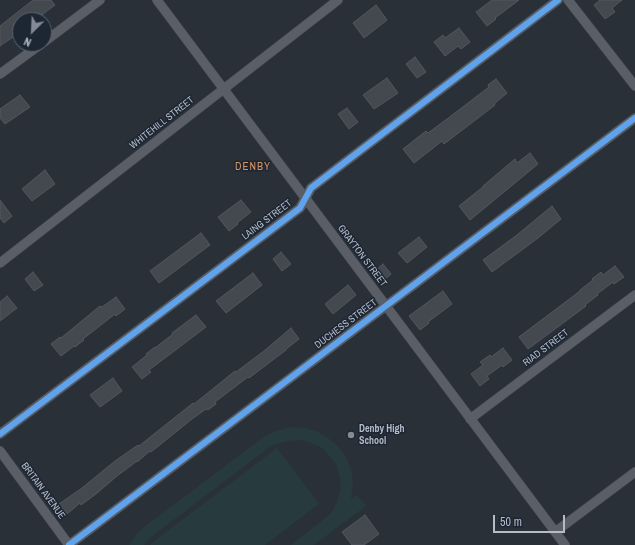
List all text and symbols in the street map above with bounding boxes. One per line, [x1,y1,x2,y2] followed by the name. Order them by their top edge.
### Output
[12,12,52,52] north arrow
[22,34,33,50] text: N
[127,94,197,152] street label: WHITEHILL STREET
[235,160,271,174] district label: DENBY
[240,197,294,243] street label: LAING STREET
[335,223,389,289] street label: GRAYTON STREET
[313,297,379,351] street label: DUCHESS STREET
[521,327,571,369] street label: RIAD STREET
[359,423,405,446] place label: Denby High School
[346,430,356,440] marker: Denby High School
[18,460,68,522] street label: BRITAIN AVENUE
[495,507,567,533] scale bar
[500,514,522,530] text: 50 m

